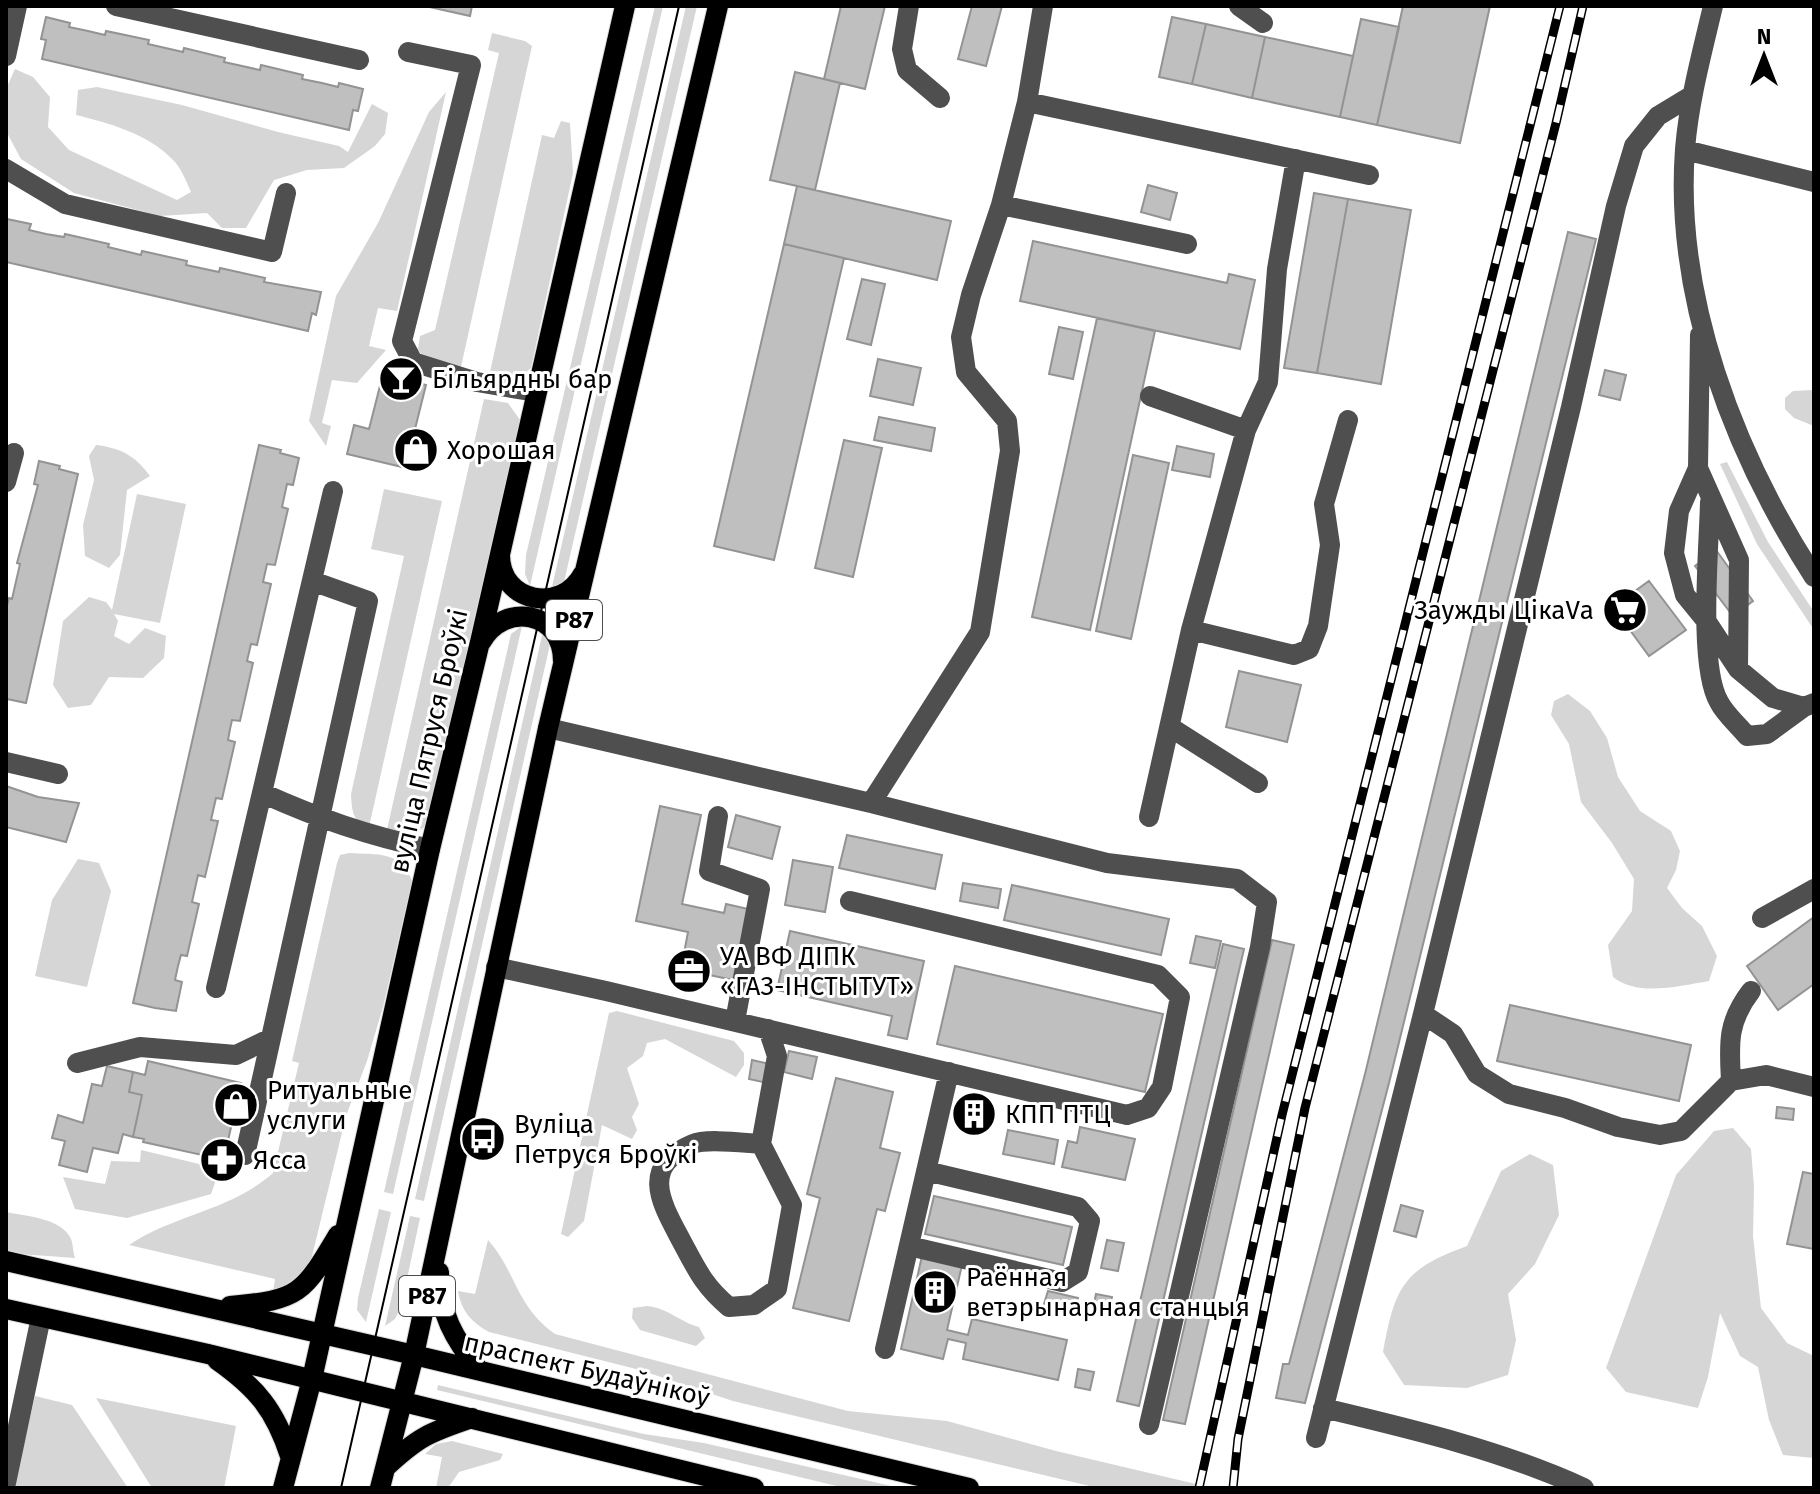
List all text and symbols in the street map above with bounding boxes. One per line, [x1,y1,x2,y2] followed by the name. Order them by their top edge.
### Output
[1724,16,1804,96] north arrow
[1757,23,1771,50] text: N
[377,355,425,403] bar icon: Більярдны бар
[432,364,612,395] place label: Більярдны бар
[392,426,440,474] shop icon: Хорошая
[447,435,556,466] place label: Хорошая
[1601,586,1649,634] supermarket icon: Заужды ЦікаVа
[1414,595,1594,626] place label: Заужды ЦікаVа
[546,600,602,640] road number: Р87
[384,606,474,876] street label: вуліца Пятруся Броўкі
[720,941,914,1002] place label: УА ВФ ДІПК «ГАЗ-ІНСТЫТУТ»
[665,947,713,995] office icon: УА ВФ ДІПК «ГАЗ-ІНСТЫТУТ»
[267,1075,413,1136] place label: Ритуальные услуги
[212,1081,260,1129] shop icon: Ритуальные услуги
[950,1090,998,1138] building icon: КПП ПТЦ
[1005,1099,1111,1130] place label: КПП ПТЦ
[514,1109,698,1170] place label: Вуліца Петруся Броўкі
[459,1115,507,1163] bus stop icon: Вуліца Петруся Броўкі
[198,1136,246,1184] pharmacy icon: Ясса
[253,1145,307,1176] place label: Ясса
[966,1262,1250,1323] place label: Раённая ветэрынарная станцыя
[911,1268,959,1316] building icon: Раённая ветэрынарная станцыя
[399,1276,455,1316] road number: Р87
[461,1327,713,1413] street label: праспект Будаўнікоў

